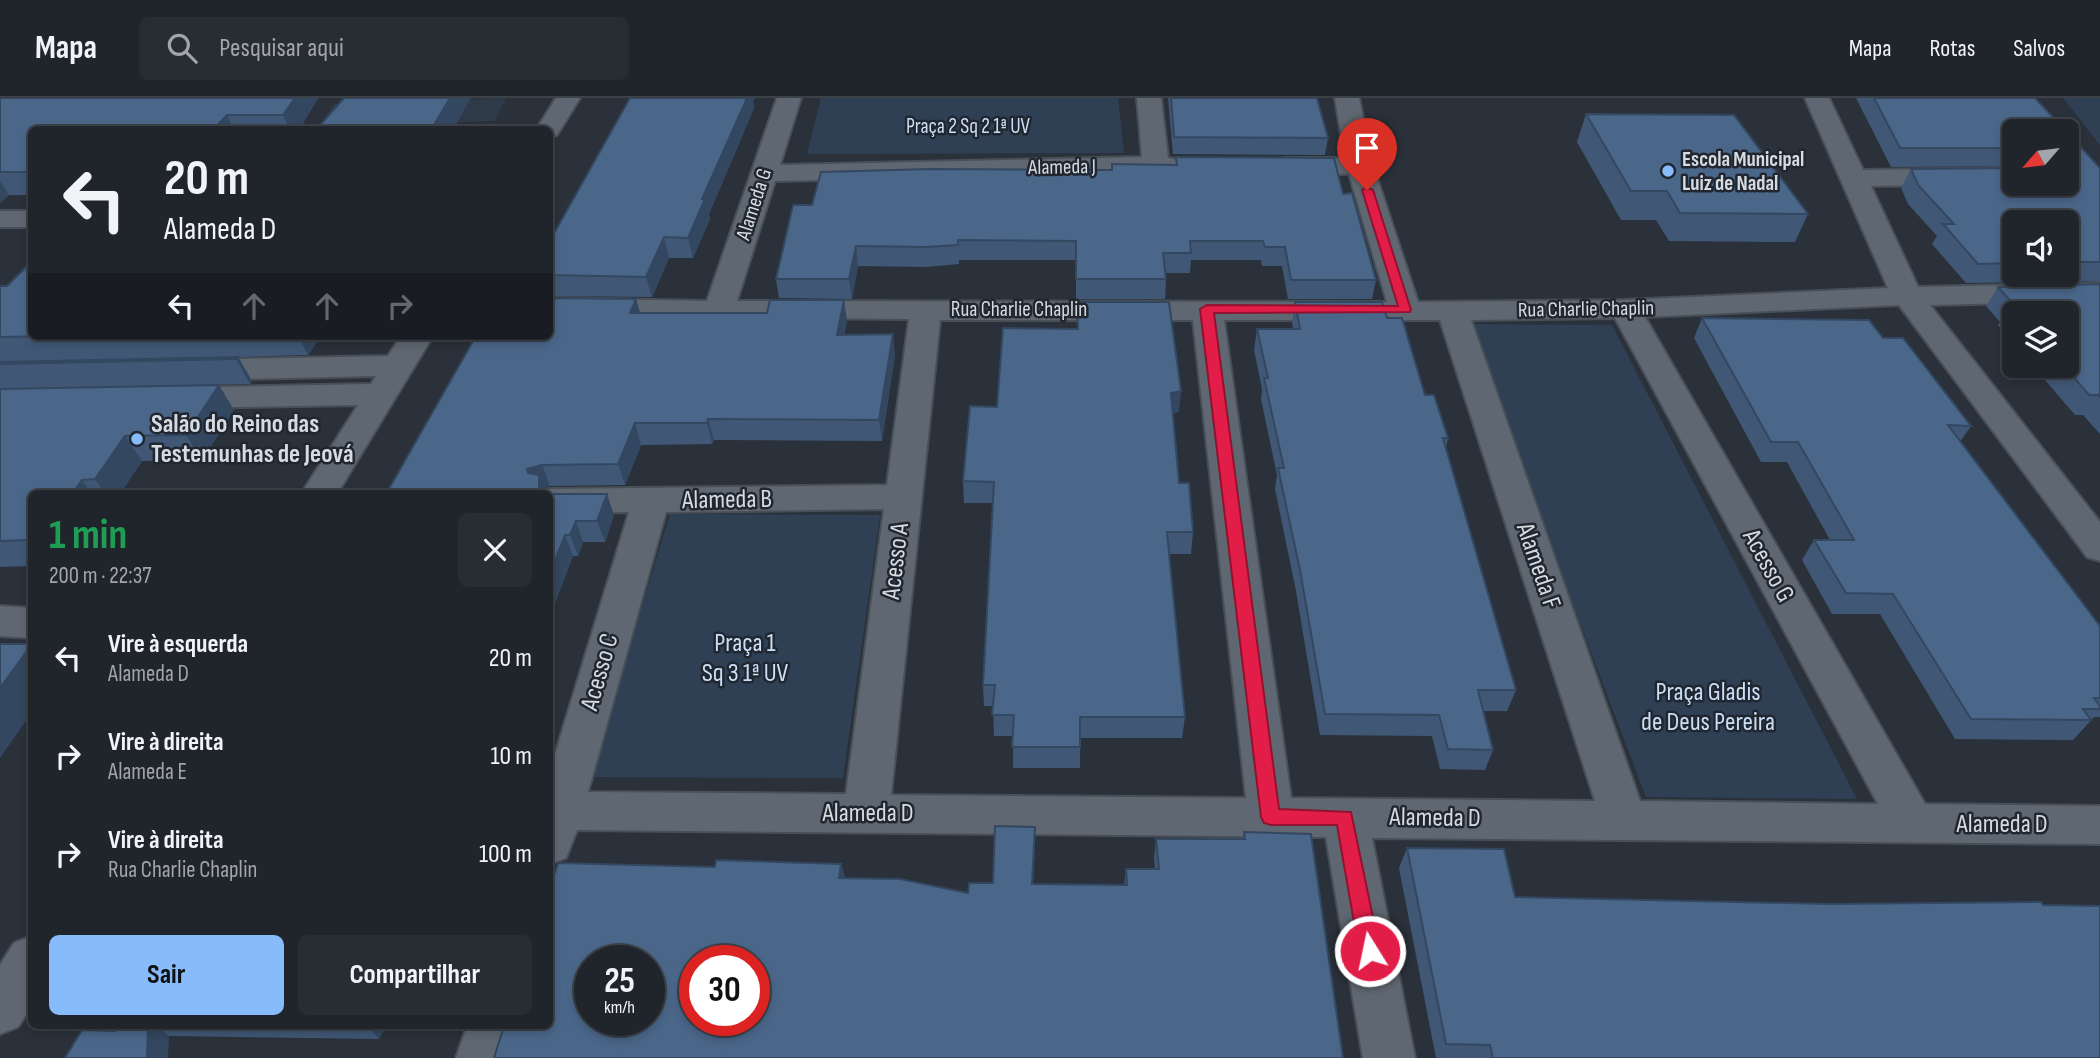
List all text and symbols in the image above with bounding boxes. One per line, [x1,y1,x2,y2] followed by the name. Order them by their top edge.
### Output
[139,17,629,80] search box
[35,28,97,68] text: Mapa
[163,29,201,67] icon: search
[219,33,344,64] text: Pesquisar aqui
[1849,34,1892,63] text: Mapa
[1930,34,1975,63] text: Rotas
[2013,34,2065,63] text: Salvos
[906,114,1031,139] park label: Praça 2 Sq 2 1ª UV
[1337,118,1397,190] pin
[2002,119,2079,196] north arrow
[2002,119,2079,378] map controls
[1348,129,1386,167] icon: arrive
[1682,147,1804,196] place label: Escola Municipal Luiz de Nadal
[164,150,249,209] text: 20 m
[49,154,140,245] icon: left
[1027,154,1096,180] street label: Alameda J
[1660,163,1676,179] marker: Escola Municipal Luiz de Nadal
[730,165,777,244] street label: Alameda G
[164,210,276,249] text: Alameda D
[2002,210,2079,287] button: sound
[162,287,200,325] icon: left
[235,287,273,325] icon: ahead
[308,287,346,325] icon: ahead
[381,287,419,325] icon: right
[1518,295,1654,323] street label: Rua Charlie Chaplin
[951,297,1087,322] street label: Rua Charlie Chaplin
[2002,301,2079,378] button: layers
[151,409,354,470] place label: Salão do Reino das Testemunhas de Jeová
[129,431,145,447] marker: Salão do Reino das Testemunhas de Jeová
[681,484,772,516] street label: Alameda B
[49,510,127,561] text: 1 min
[458,513,532,587] button: close
[1509,518,1567,613] street label: Alameda F
[876,520,916,602] street label: Acesso A
[1735,523,1801,608] street label: Acesso G
[49,562,151,590] text: 200 m · 22:37
[702,628,789,689] park label: Praça 1 Sq 3 1ª UV
[108,629,248,660] text: Vire à esquerda
[574,630,626,715] street label: Acesso C
[49,639,87,677] icon: left
[489,643,532,674] text: 20 m
[108,660,189,688] text: Alameda D
[1641,677,1775,738] park label: Praça Gladis de Deus Pereira
[108,727,224,758] text: Vire à direita
[49,737,87,775] icon: right
[490,741,532,772] text: 10 m
[108,758,187,786] text: Alameda E
[821,798,914,829] street label: Alameda D
[1388,802,1481,834] street label: Alameda D
[1955,809,2048,840] street label: Alameda D
[108,825,224,856] text: Vire à direita
[49,835,87,873] icon: right
[479,839,532,870] text: 100 m
[108,856,257,884] text: Rua Charlie Chaplin
[1333,914,1407,988] position arrow
[49,935,284,1015] button: Sair
[298,935,532,1015] button: Compartilhar
[679,945,770,1036] speed limit sign: 30
[604,960,635,1003] text: 25
[604,997,635,1018] text: km/h

